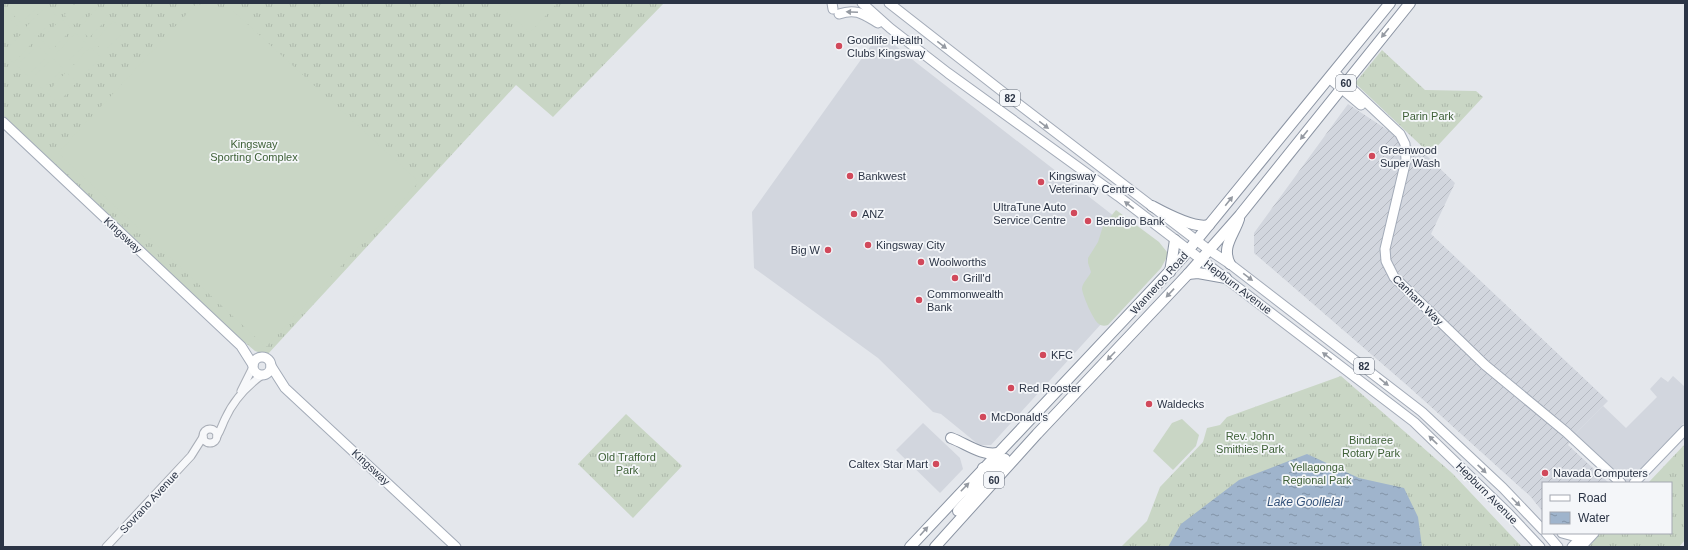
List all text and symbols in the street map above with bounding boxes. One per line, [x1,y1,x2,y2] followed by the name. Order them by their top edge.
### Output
[845,9,858,15] one-way arrow
[1381,28,1390,39] one-way arrow
[847,34,926,59] place label: Goodlife Health Clubs Kingsway
[936,40,947,49] one-way arrow
[834,41,844,51] marker: Goodlife Health Clubs Kingsway
[1336,75,1356,91] road number: 60
[1000,90,1020,106] road number: 82
[1402,110,1454,122] park label: Parin Park
[1039,120,1050,129] one-way arrow
[1300,129,1309,140] one-way arrow
[210,138,298,163] park label: Kingsway Sporting Complex
[1380,144,1440,169] place label: Greenwood Super Wash
[1367,151,1377,161] marker: Greenwood Super Wash
[858,170,906,182] place label: Bankwest
[1049,170,1135,195] place label: Kingsway Veterinary Centre
[845,171,855,181] marker: Bankwest
[1036,177,1046,187] marker: Kingsway Veterinary Centre
[1224,196,1233,206] one-way arrow
[1123,200,1134,209] one-way arrow
[993,201,1066,226] place label: UltraTune Auto Service Centre
[862,208,884,220] place label: ANZ
[1069,208,1079,218] marker: UltraTune Auto Service Centre
[849,209,859,219] marker: ANZ
[102,215,145,256] street label: Kingsway
[1096,215,1165,227] place label: Bendigo Bank
[1083,216,1093,226] marker: Bendigo Bank
[876,239,946,251] place label: Kingsway City
[863,240,873,250] marker: Kingsway City
[791,244,821,256] place label: Big W
[823,245,833,255] marker: Big W
[1128,249,1190,317] street label: Wanneroo Road
[929,256,987,268] place label: Woolworths
[916,257,926,267] marker: Woolworths
[1202,258,1274,316] street label: Hepburn Avenue
[963,272,991,284] place label: Grill'd
[1390,272,1446,328] street label: Canham Way
[950,273,960,283] marker: Grill'd
[1243,273,1253,281] one-way arrow
[927,288,1003,313] place label: Commonwealth Bank
[1165,288,1175,298] one-way arrow
[914,295,924,305] marker: Commonwealth Bank
[1051,349,1073,361] place label: KFC
[1038,350,1048,360] marker: KFC
[1106,351,1116,361] one-way arrow
[1321,351,1332,360] one-way arrow
[1354,358,1374,374] road number: 82
[1379,378,1390,387] one-way arrow
[1019,382,1081,394] place label: Red Rooster
[1006,383,1016,393] marker: Red Rooster
[1157,398,1205,410] place label: Waldecks
[1144,399,1154,409] marker: Waldecks
[991,411,1049,423] place label: McDonald's
[978,412,988,422] marker: McDonald's
[1216,430,1284,455] park label: Rev. John Smithies Park
[1342,434,1401,459] park label: Bindaree Rotary Park
[1428,435,1438,445] one-way arrow
[350,447,393,488] street label: Kingsway
[598,451,656,476] park label: Old Trafford Park
[849,458,928,470] place label: Caltex Star Mart
[931,459,941,469] marker: Caltex Star Mart
[1454,460,1520,526] street label: Hepburn Avenue
[1282,461,1352,486] park label: Yellagonga Regional Park
[1476,464,1487,473] one-way arrow
[1553,467,1648,479] place label: Navada Computers
[117,468,181,536] street label: Sovrano Avenue
[1540,468,1550,478] marker: Navada Computers
[984,472,1004,488] road number: 60
[960,482,970,492] one-way arrow
[1542,482,1672,534] legend
[1578,491,1607,505] text: Road
[1267,495,1343,509] water label: Lake Goollelal
[1512,497,1521,507] one-way arrow
[1578,511,1610,525] text: Water
[919,527,928,536] one-way arrow

